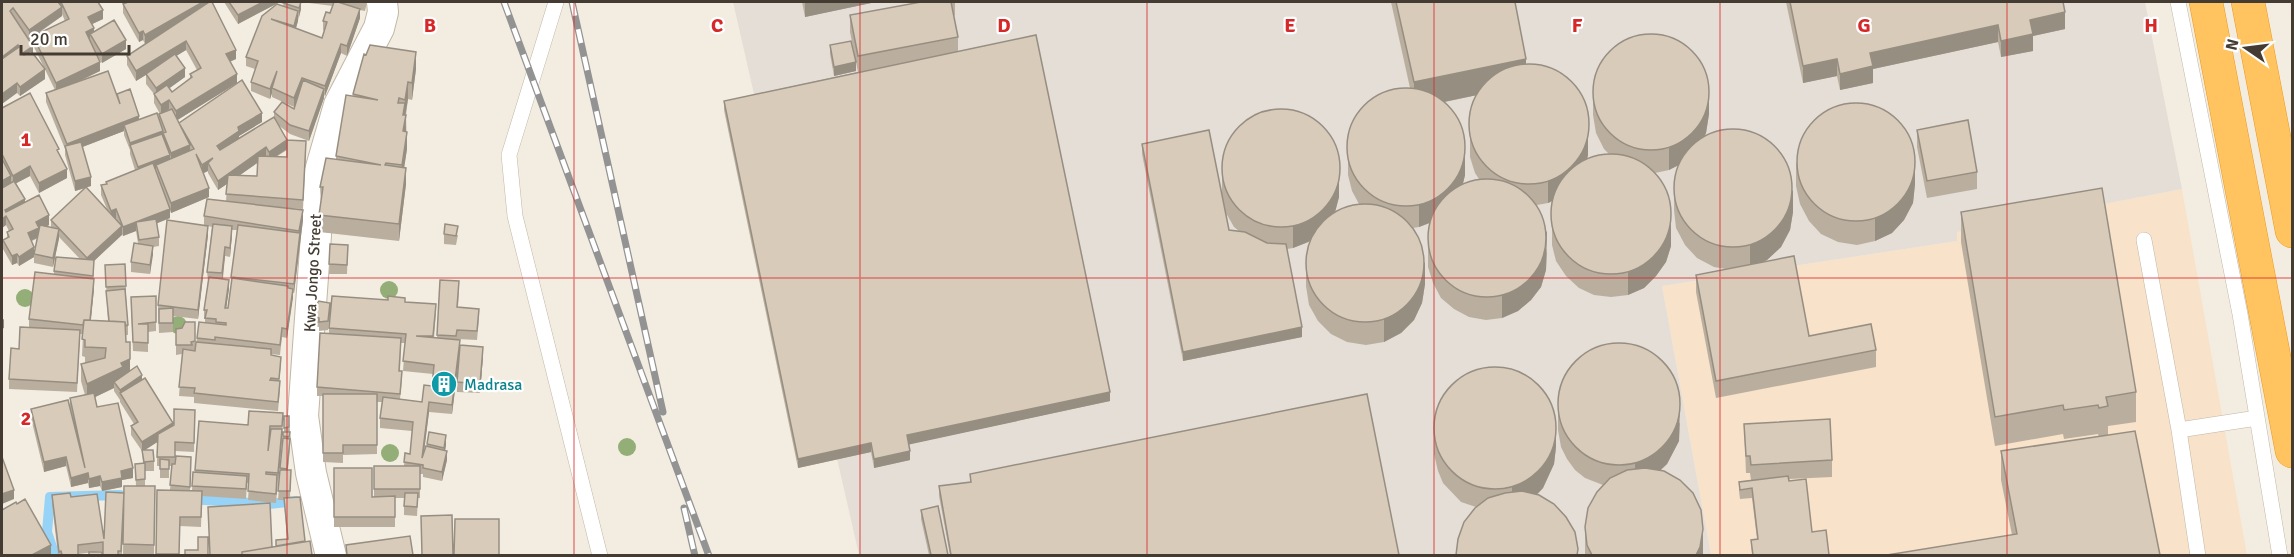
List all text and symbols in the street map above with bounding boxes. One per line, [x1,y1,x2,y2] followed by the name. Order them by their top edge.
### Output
[424,13,436,38] text: B
[711,13,723,38] text: C
[997,13,1011,38] text: D
[1284,13,1296,38] text: E
[1572,13,1583,38] text: F
[1857,13,1871,38] text: G
[2144,13,2158,38] text: H
[21,18,129,56] scale bar
[2216,18,2276,78] north arrow
[30,28,68,50] text: 20 m
[2221,37,2243,52] text: N
[21,127,32,152] text: 1
[300,213,326,333] street label: Kwa Jongo Street
[429,369,459,399] building icon: Madrasa
[464,375,522,395] place label: Madrasa
[21,406,31,431] text: 2

